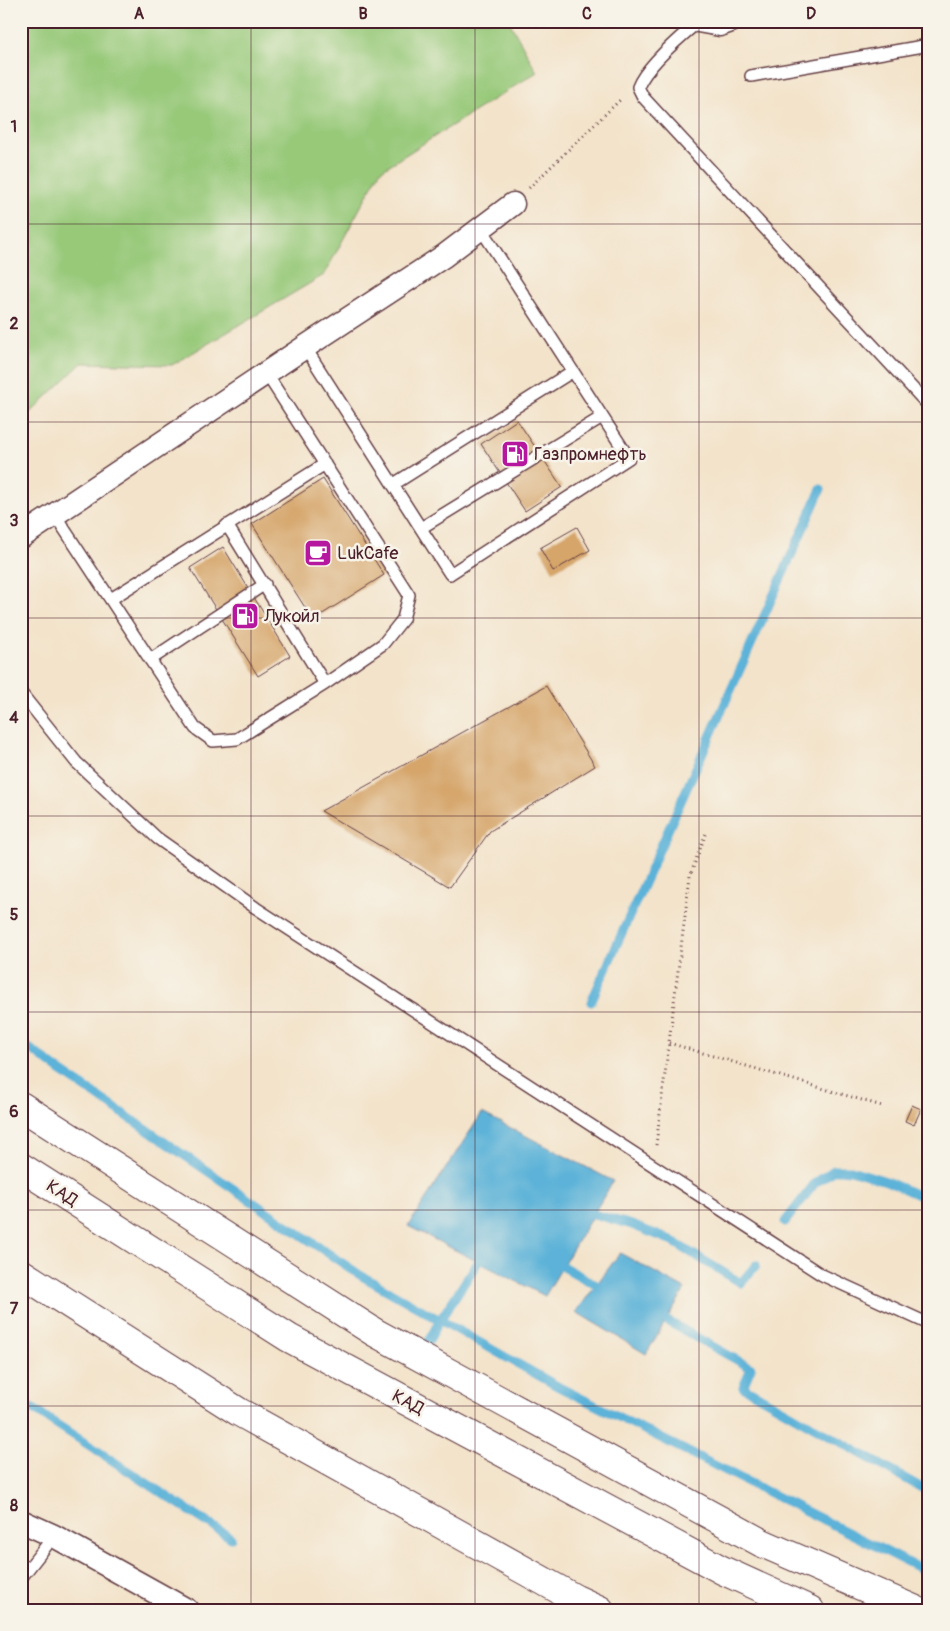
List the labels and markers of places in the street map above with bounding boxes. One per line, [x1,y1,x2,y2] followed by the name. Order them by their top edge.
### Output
[500,439,530,469] fuel station icon: Газпромнефть
[534,443,647,466] place label: Газпромнефть
[303,538,333,568] cafe icon: LukCafe
[337,542,398,565] place label: LukCafe
[230,601,260,631] fuel station icon: Лукойл
[263,605,320,628] place label: Лукойл

